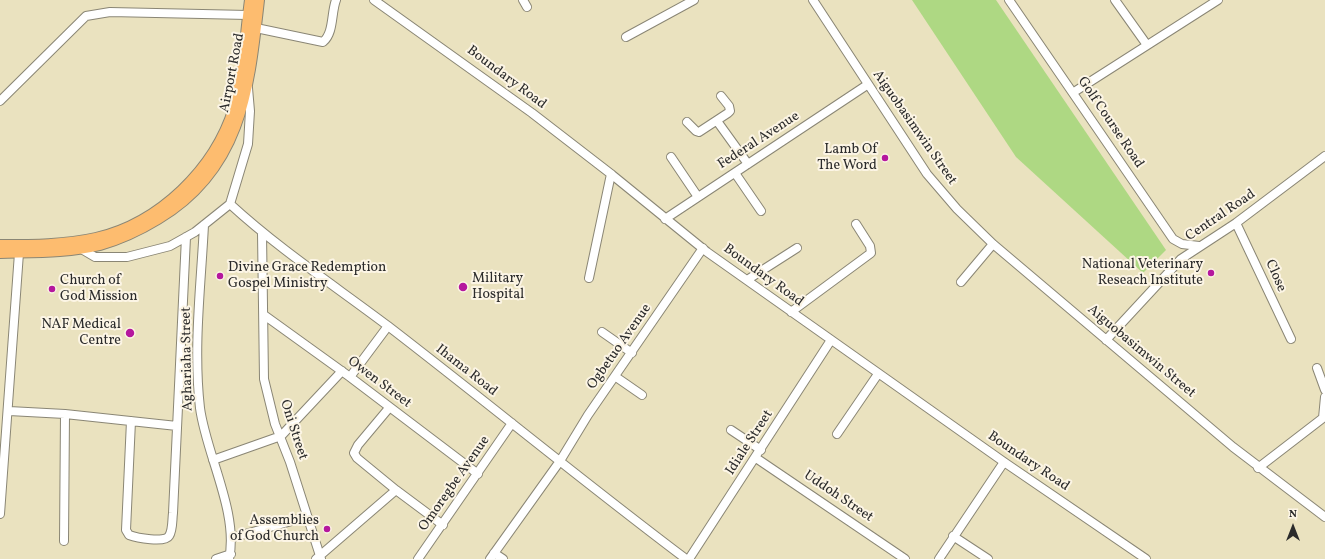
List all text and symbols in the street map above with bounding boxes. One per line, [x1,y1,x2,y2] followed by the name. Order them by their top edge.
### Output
[217,32,249,114] street label: Airport Road
[463,43,549,113] street label: Boundary Road
[868,67,960,189] street label: Aiguobasimwin Street
[1073,74,1147,172] street label: Golf Course Road
[715,108,803,174] street label: Federal Avenue
[817,142,877,174] place label: Lamb Of The Word
[880,153,890,163] marker: Lamb Of The Word
[1183,187,1259,245] street label: Central Road
[720,241,806,311] street label: Boundary Road
[1082,257,1203,290] place label: National Veterinary Reseach Institute
[1261,257,1289,295] street label: Close
[228,260,386,292] place label: Divine Grace Redemption Gospel Ministry
[1206,268,1216,278] marker: National Veterinary Reseach Institute
[215,271,225,281] marker: Divine Grace Redemption Gospel Ministry
[472,271,524,304] place label: Military Hospital
[60,273,138,306] place label: Church of God Mission
[457,281,469,293] marker: Military Hospital
[47,284,57,294] marker: Church of God Mission
[584,301,656,393] street label: Ogbetuo Avenue
[1084,302,1198,402] street label: Aiguobasimwin Street
[179,307,197,411] street label: Aghariaha Street
[41,317,121,350] place label: NAF Medical Centre
[124,327,136,339] marker: NAF Medical Centre
[432,342,500,400] street label: Ihama Road
[344,354,414,412] street label: Owen Street
[275,398,311,462] street label: Oni Street
[723,407,777,479] street label: Idiale Street
[984,428,1072,496] street label: Boundary Road
[416,433,494,535] street label: Omoregbe Avenue
[800,468,876,526] street label: Uddoh Street
[1273,507,1313,547] north arrow
[1289,507,1297,522] text: N
[230,513,319,546] place label: Assemblies of God Church
[322,524,332,534] marker: Assemblies of God Church

